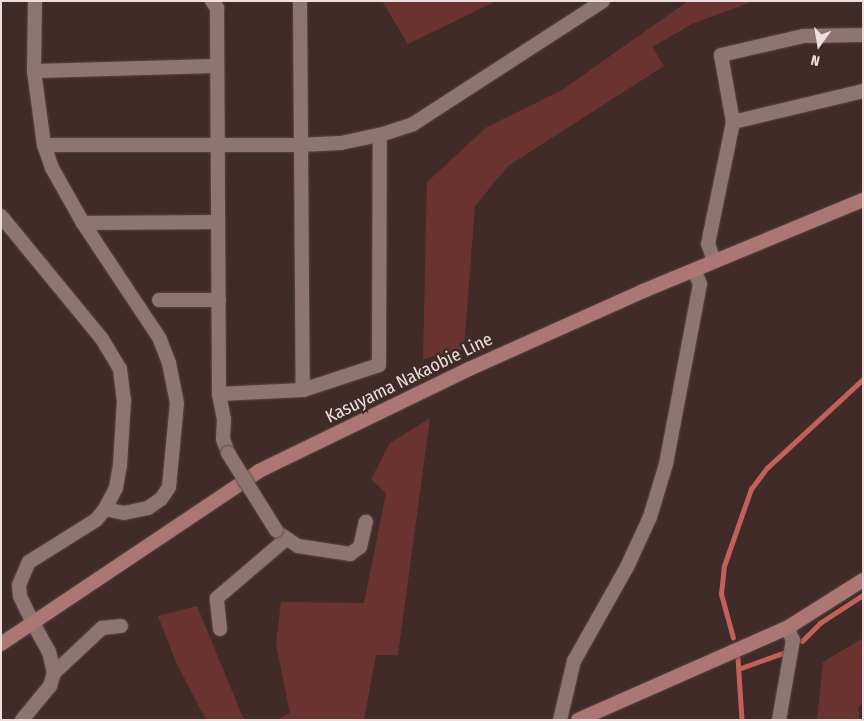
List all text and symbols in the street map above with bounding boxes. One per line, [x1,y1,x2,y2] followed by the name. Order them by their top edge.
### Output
[794,20,844,70] north arrow
[810,51,822,69] text: N
[322,328,496,428] street label: Kasuyama Nakaobie Line

